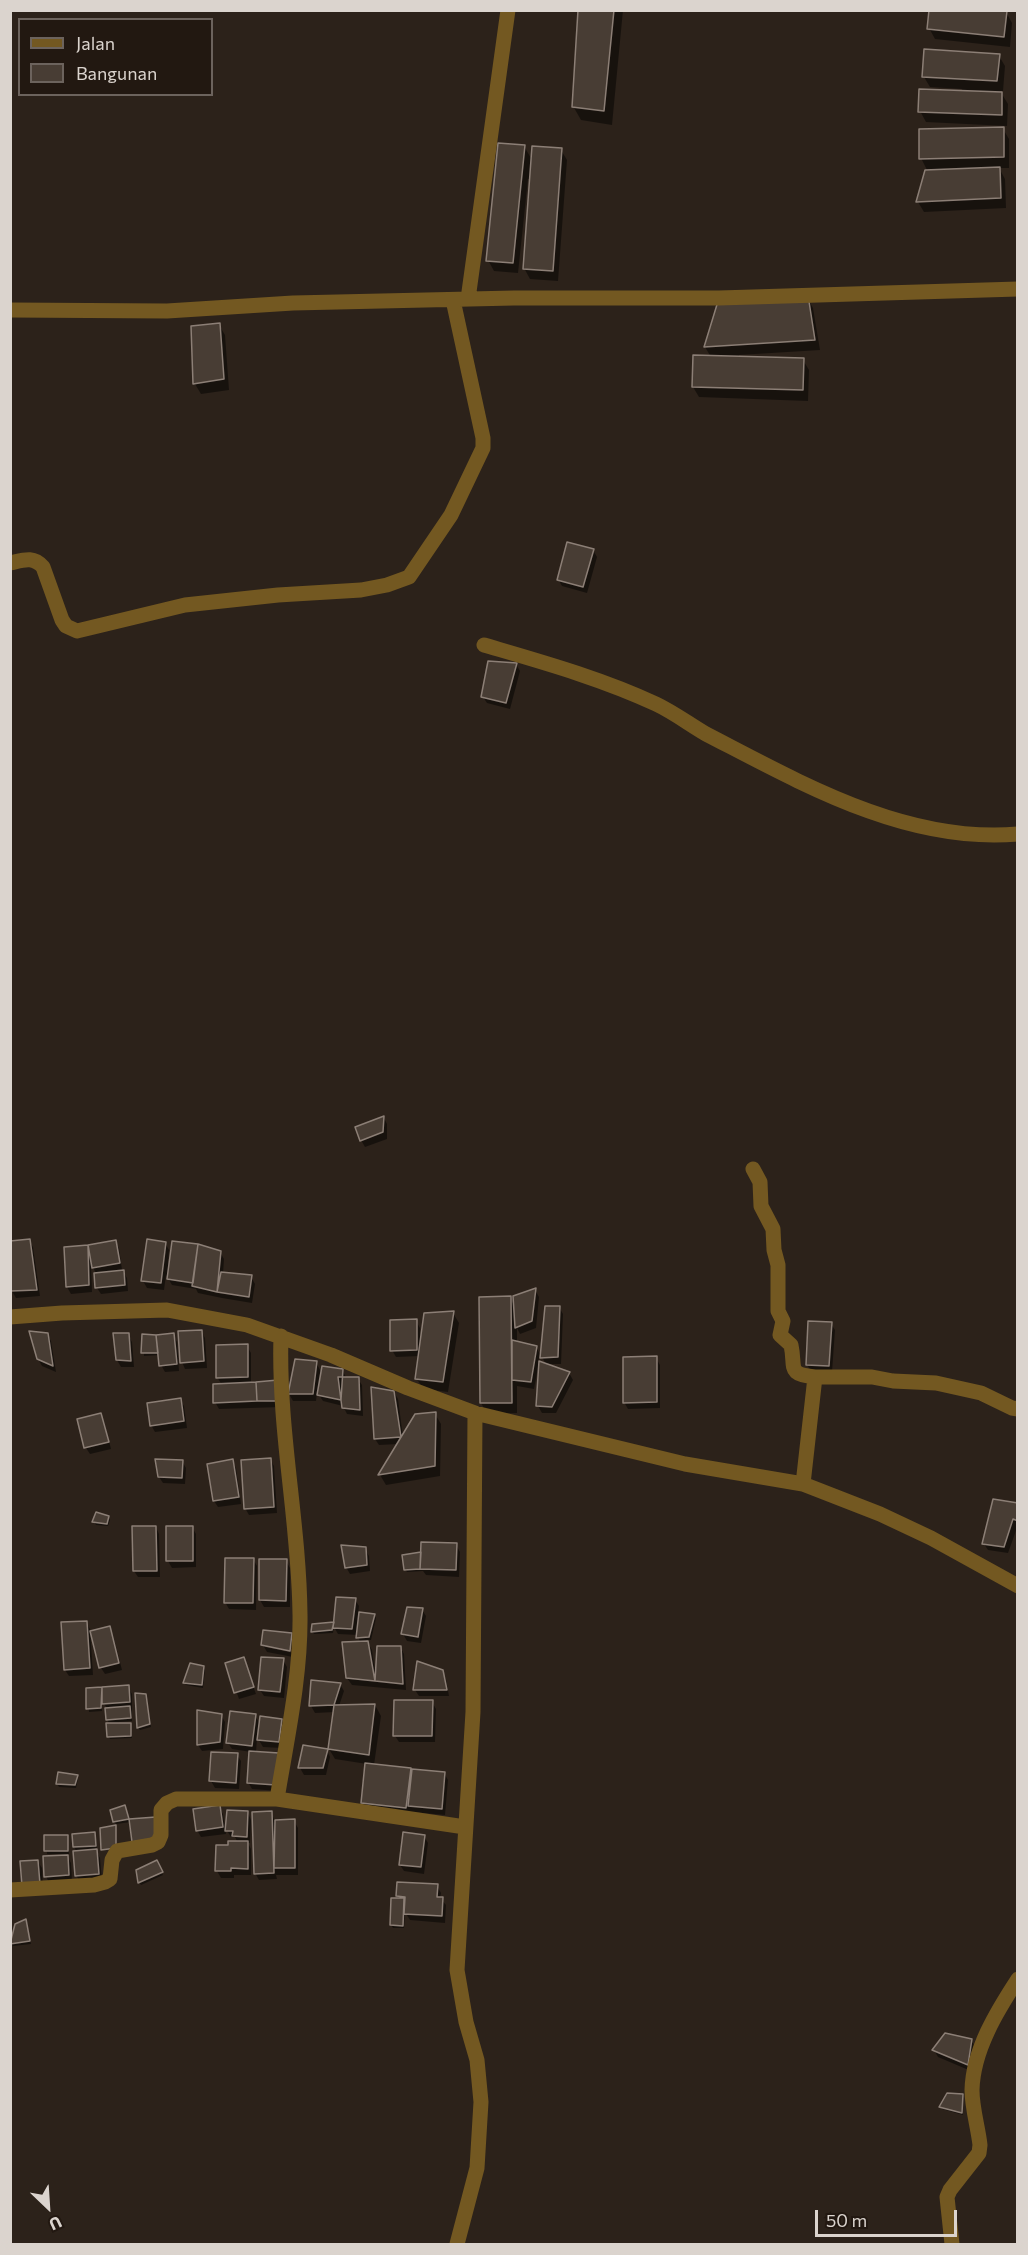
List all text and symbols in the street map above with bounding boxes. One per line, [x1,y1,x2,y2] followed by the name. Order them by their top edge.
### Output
[18,18,213,96] legend
[76,32,115,54] text: Jalan
[76,62,157,84] text: Bangunan
[18,2177,78,2237] north arrow
[818,2198,960,2236] scale bar
[826,2209,867,2231] text: 50 m
[47,2213,65,2235] text: U

